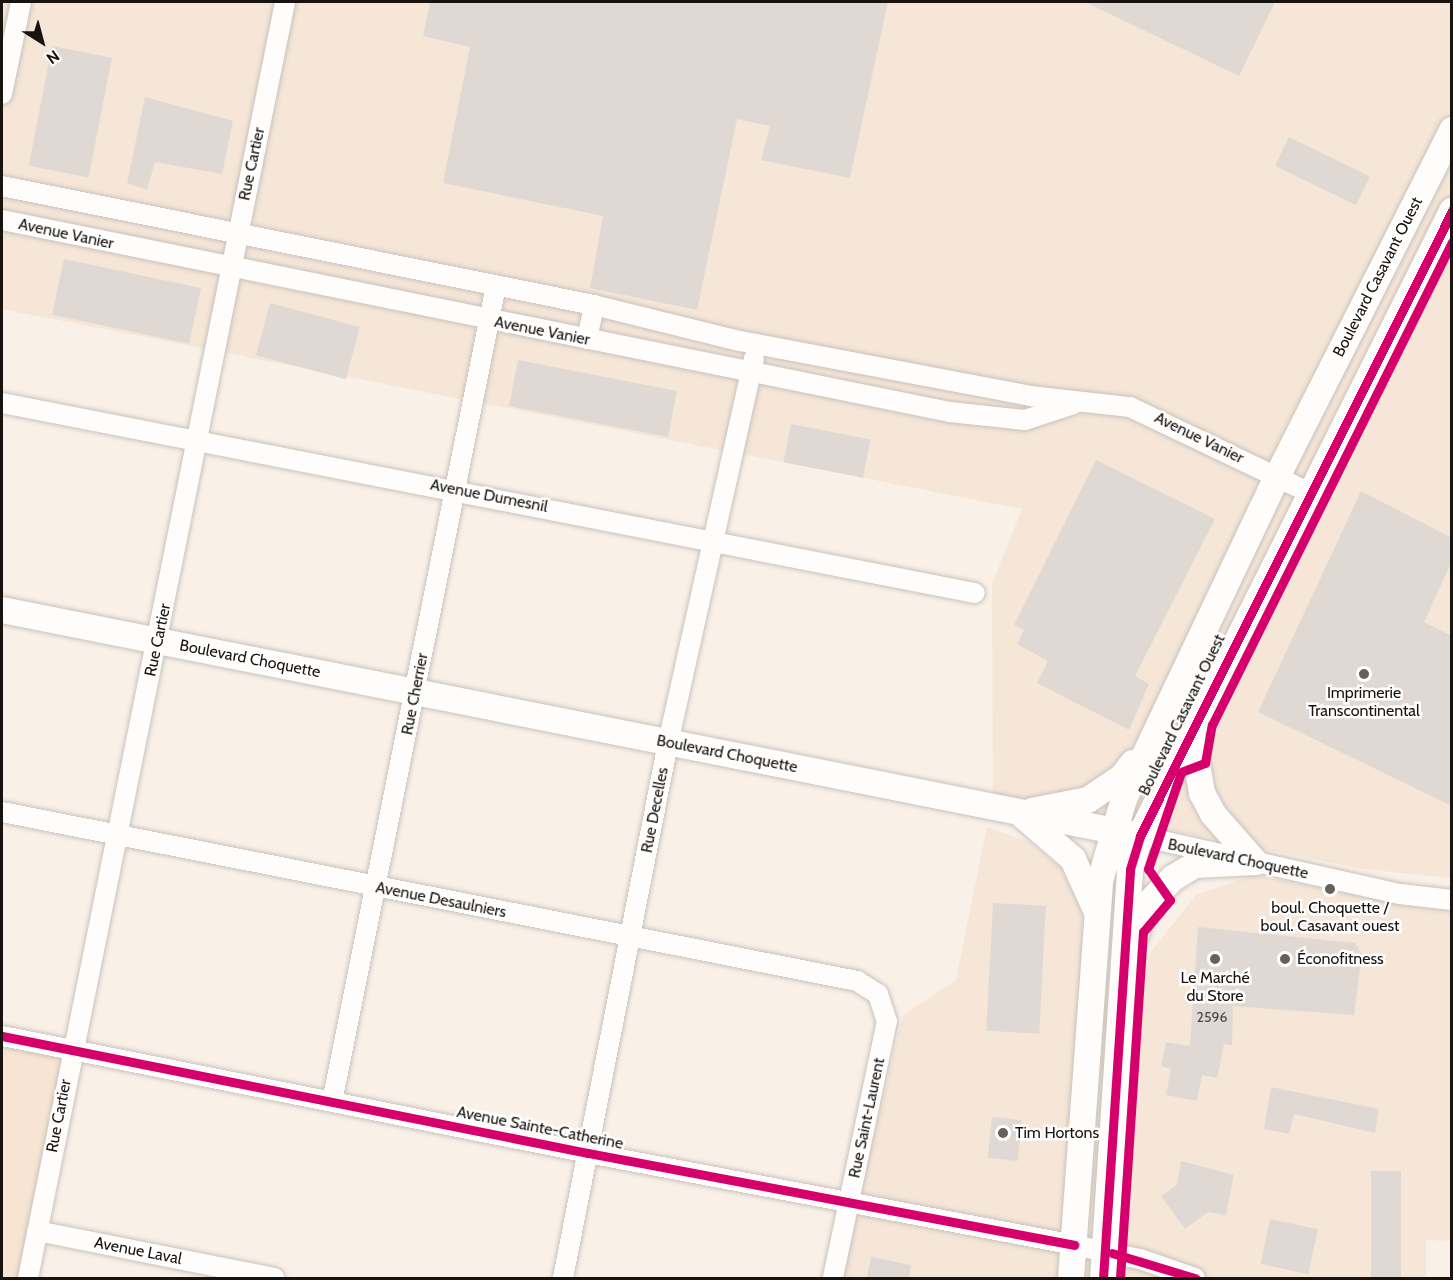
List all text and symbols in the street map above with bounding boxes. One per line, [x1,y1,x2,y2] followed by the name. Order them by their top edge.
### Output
[12,12,72,72] north arrow
[43,46,63,68] text: N
[235,126,269,202] street label: Rue Cartier
[1329,194,1427,360] street label: Boulevard Casavant Ouest
[17,215,115,253] street label: Avenue Vanier
[493,312,591,350] street label: Avenue Vanier
[1151,408,1247,468] street label: Avenue Vanier
[429,475,549,517] street label: Avenue Dumesnil
[141,602,175,678] street label: Rue Cartier
[1135,631,1229,799] street label: Boulevard Casavant Ouest
[178,636,322,682] street label: Boulevard Choquette
[398,651,432,737] street label: Rue Cherrier
[1357,667,1371,681] marker: Imprimerie Transcontinental
[1308,683,1420,721] place label: Imprimerie Transcontinental
[655,731,799,777] street label: Boulevard Choquette
[637,765,673,855] street label: Rue Decelles
[1166,835,1310,883] street label: Boulevard Choquette
[374,878,508,922] street label: Avenue Desaulniers
[1323,882,1337,896] marker: boul. Choquette / boul. Casavant ouest
[1261,898,1399,936] place label: boul. Choquette / boul. Casavant ouest
[1297,949,1384,969] place label: Éconofitness
[1208,952,1222,966] marker: Le Marché du Store
[1278,952,1292,966] marker: Éconofitness
[1180,968,1250,1006] place label: Le Marché du Store
[1197,1009,1227,1025] house number: 2596
[845,1056,889,1180] street label: Rue Saint-Laurent
[42,1078,76,1154] street label: Rue Cartier
[455,1102,625,1154] street label: Avenue Sainte-Catherine
[1015,1123,1099,1143] place label: Tim Hortons
[996,1126,1010,1140] marker: Tim Hortons
[92,1233,184,1269] street label: Avenue Laval

